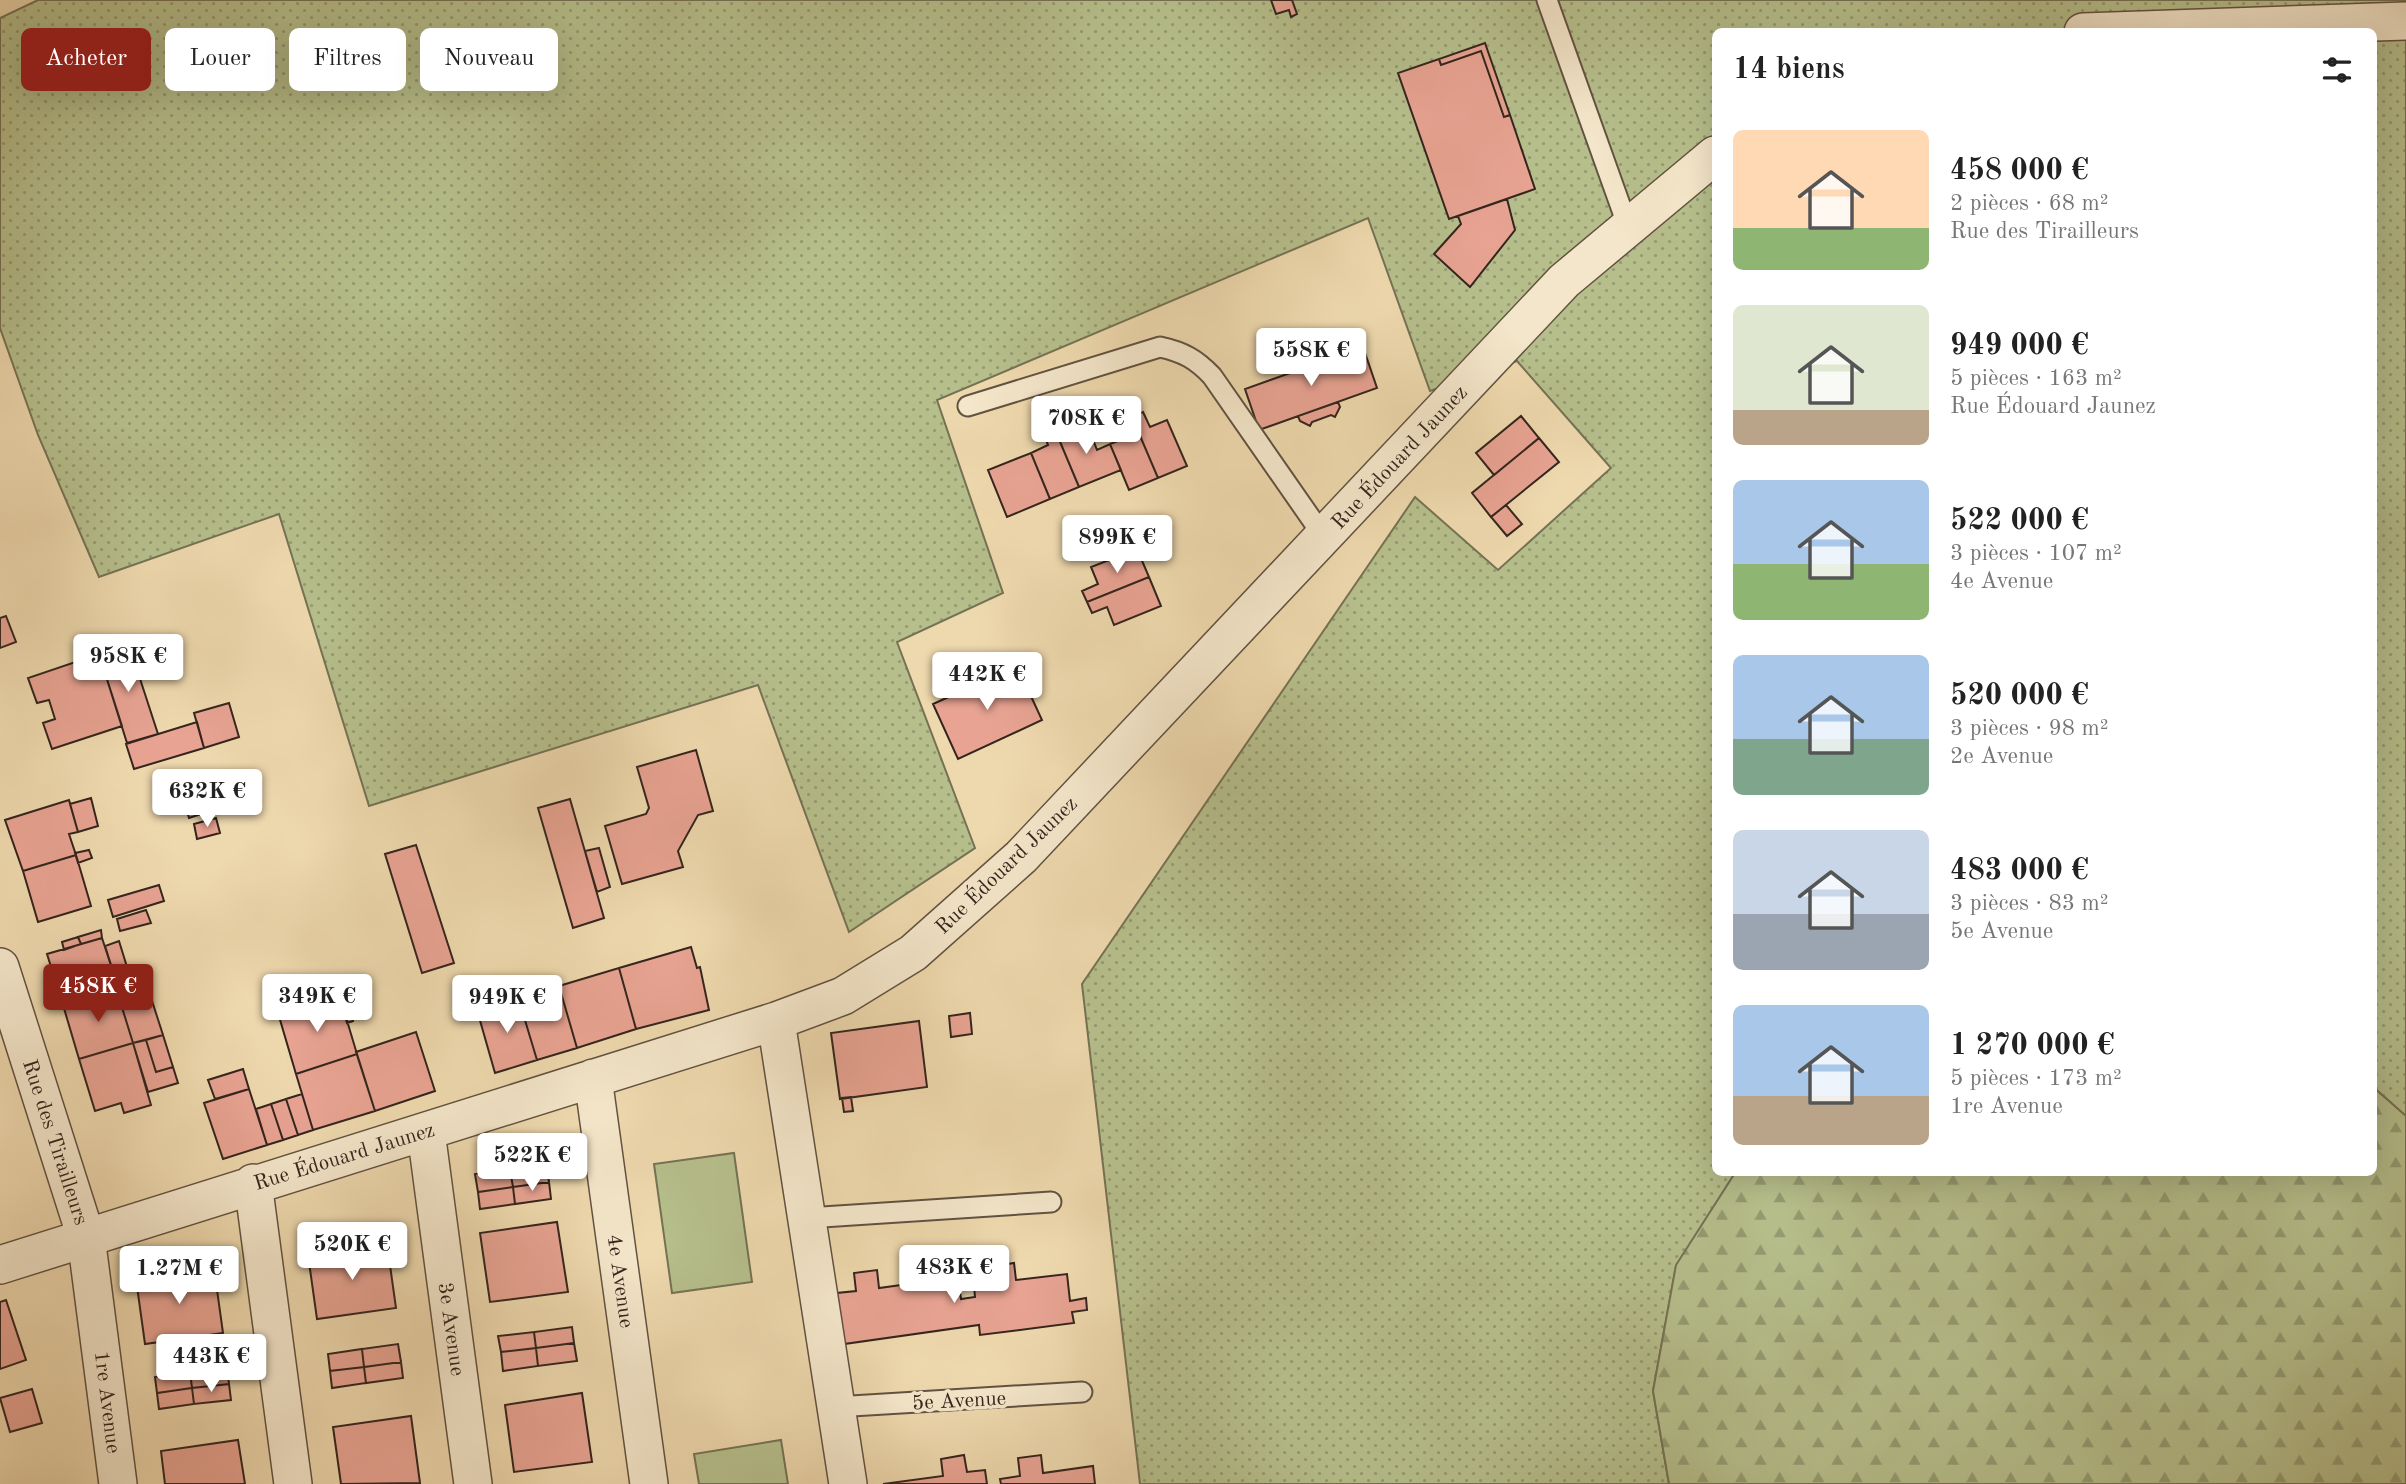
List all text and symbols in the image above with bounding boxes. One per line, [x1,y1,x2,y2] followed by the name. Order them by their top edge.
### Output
[21,28,151,91] chip: Acheter
[165,28,275,91] chip: Louer
[289,28,406,91] chip: Filtres
[420,28,558,91] chip: Nouveau
[2318,51,2356,89] icon: filters
[1733,55,1845,85] text: 14 biens
[1950,156,2089,186] text: 458 000 €
[1789,158,1873,242] icon: home
[1950,192,2109,215] text: 2 pièces · 68 m²
[1950,220,2139,243] text: Rue des Tirailleurs
[1254,328,1368,388] pin: 558K €
[1950,331,2089,361] text: 949 000 €
[1789,333,1873,417] icon: home
[1272,339,1350,362] text: 558K €
[1950,367,2122,390] text: 5 pièces · 163 m²
[1325,379,1472,534] street label: Rue Édouard Jaunez
[1950,395,2156,418] text: Rue Édouard Jaunez
[1029,396,1143,456] pin: 708K €
[1047,407,1125,430] text: 708K €
[1950,506,2089,536] text: 522 000 €
[1789,508,1873,592] icon: home
[1060,516,1174,575] pin: 899K €
[1078,526,1156,549] text: 899K €
[1950,542,2122,565] text: 3 pièces · 107 m²
[1950,570,2053,593] text: 4e Avenue
[71,634,185,694] pin: 958K €
[89,645,167,668] text: 958K €
[930,652,1044,712] pin: 442K €
[948,663,1026,686] text: 442K €
[1950,681,2089,711] text: 520 000 €
[1789,683,1873,767] icon: home
[1950,717,2109,740] text: 3 pièces · 98 m²
[1950,745,2053,768] text: 2e Avenue
[150,770,264,829] pin: 632K €
[168,780,246,803] text: 632K €
[929,790,1082,939] street label: Rue Édouard Jaunez
[1950,856,2089,886] text: 483 000 €
[1789,858,1873,942] icon: home
[1950,892,2109,915] text: 3 pièces · 83 m²
[1950,920,2053,943] text: 5e Avenue
[41,964,155,1024] pin: 458K €
[260,974,374,1034] pin: 349K €
[59,975,137,998] text: 458K €
[450,976,564,1035] pin: 949K €
[278,985,356,1008] text: 349K €
[468,986,546,1009] text: 949K €
[1950,1031,2114,1061] text: 1 270 000 €
[1789,1033,1873,1117] icon: home
[18,1057,91,1228] street label: Rue des Tirailleurs
[1950,1067,2122,1090] text: 5 pièces · 173 m²
[1950,1095,2063,1118] text: 1re Avenue
[250,1116,437,1195] street label: Rue Édouard Jaunez
[475,1134,589,1193] pin: 522K €
[493,1144,571,1167] text: 522K €
[295,1222,409,1282] pin: 520K €
[313,1233,391,1256] text: 520K €
[603,1233,636,1329] street label: 4e Avenue
[114,1246,244,1306] pin: 1.27M €
[897,1246,1011,1305] pin: 483K €
[915,1256,993,1279] text: 483K €
[136,1257,222,1280] text: 1.27M €
[434,1281,467,1377] street label: 3e Avenue
[154,1334,268,1394] pin: 443K €
[172,1345,250,1368] text: 443K €
[90,1350,123,1455] street label: 1re Avenue
[911,1389,1007,1414] street label: 5e Avenue

